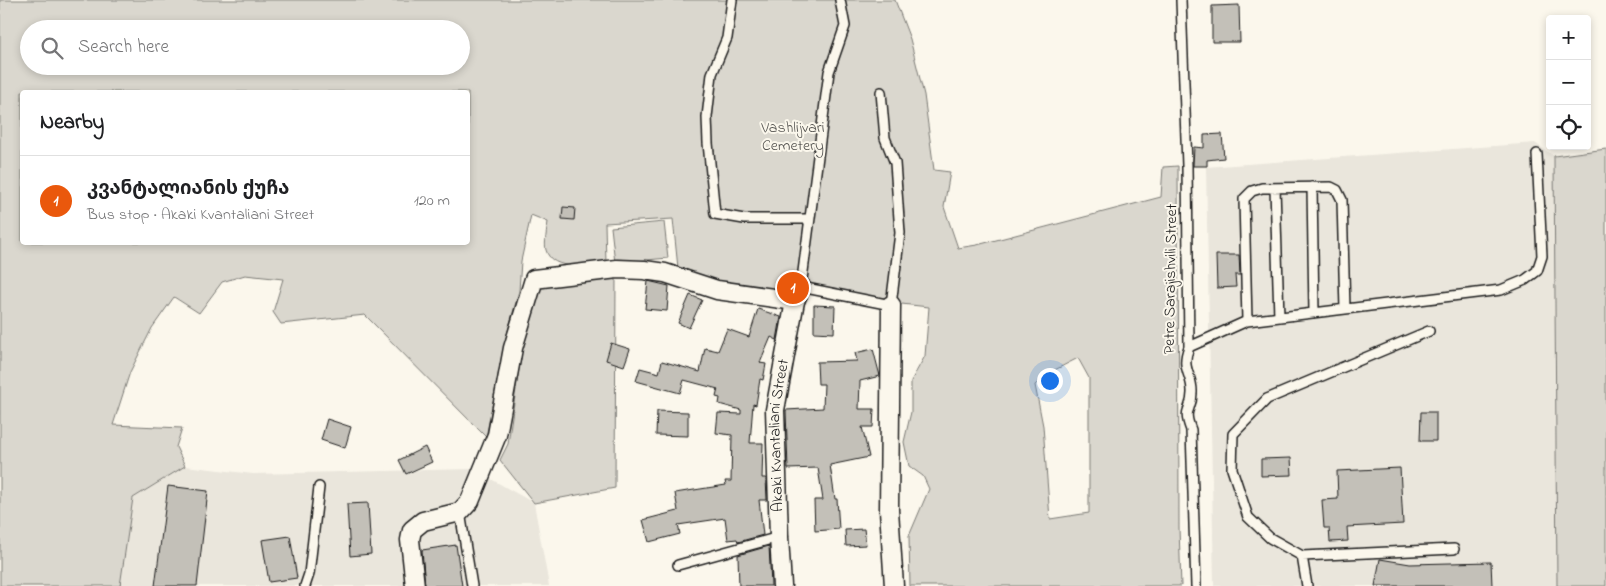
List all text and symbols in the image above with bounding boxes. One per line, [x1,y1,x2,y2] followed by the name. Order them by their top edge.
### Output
[1546,15,1591,150] map controls
[1546,15,1591,60] button: +
[20,20,470,75] search box
[38,34,66,62] icon: search
[78,34,169,61] text: Search here
[1546,60,1591,105] button: −
[1546,105,1591,150] button: locate
[40,108,104,138] text: Nearby
[760,116,825,158] park label: Vashlijvari Cemetery
[87,176,289,203] text: კვანტალიანის ქუჩა
[53,189,59,213] text: 1
[414,189,450,213] text: 120 m
[87,203,314,227] text: Bus stop · Akaki Kvantaliani Street
[1158,203,1184,354] street label: Petre Sarajishvili Street
[777,269,809,307] pin: 1
[763,357,796,512] street label: Akaki Kvantaliani Street
[1037,368,1063,394] your location

